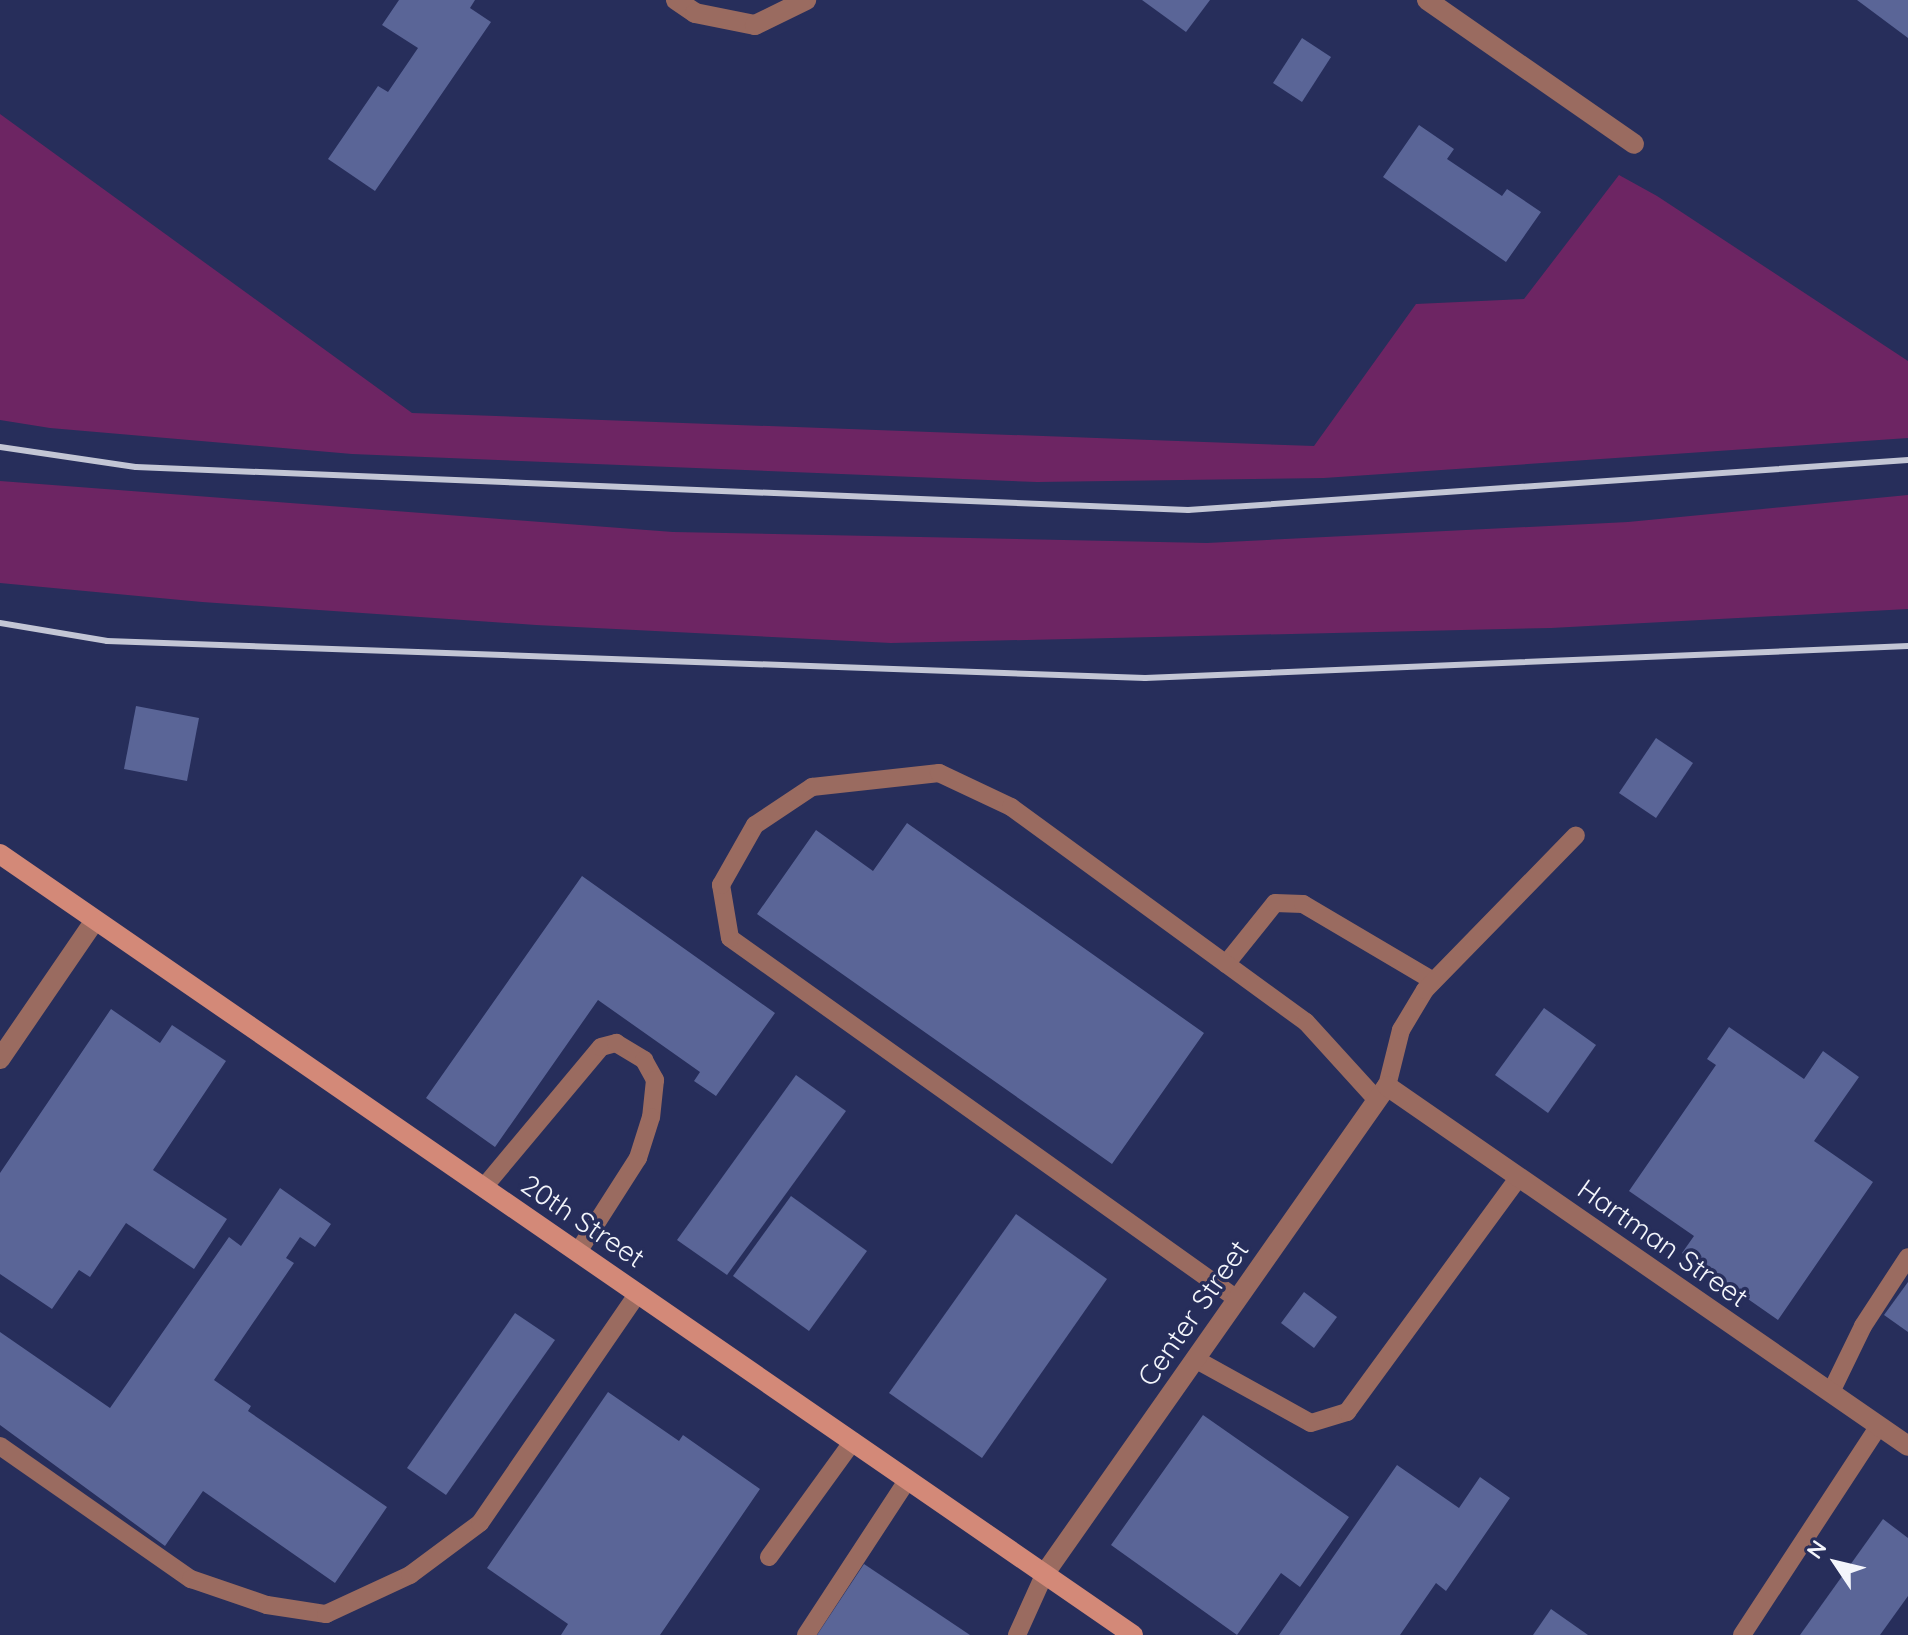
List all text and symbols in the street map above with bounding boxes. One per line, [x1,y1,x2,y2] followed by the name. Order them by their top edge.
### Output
[515,1167,651,1275] street label: 20th Street
[1571,1172,1755,1314] street label: Hartman Street
[1130,1234,1256,1392] street label: Center Street
[1796,1523,1876,1603] north arrow
[1800,1535,1832,1564] text: N

